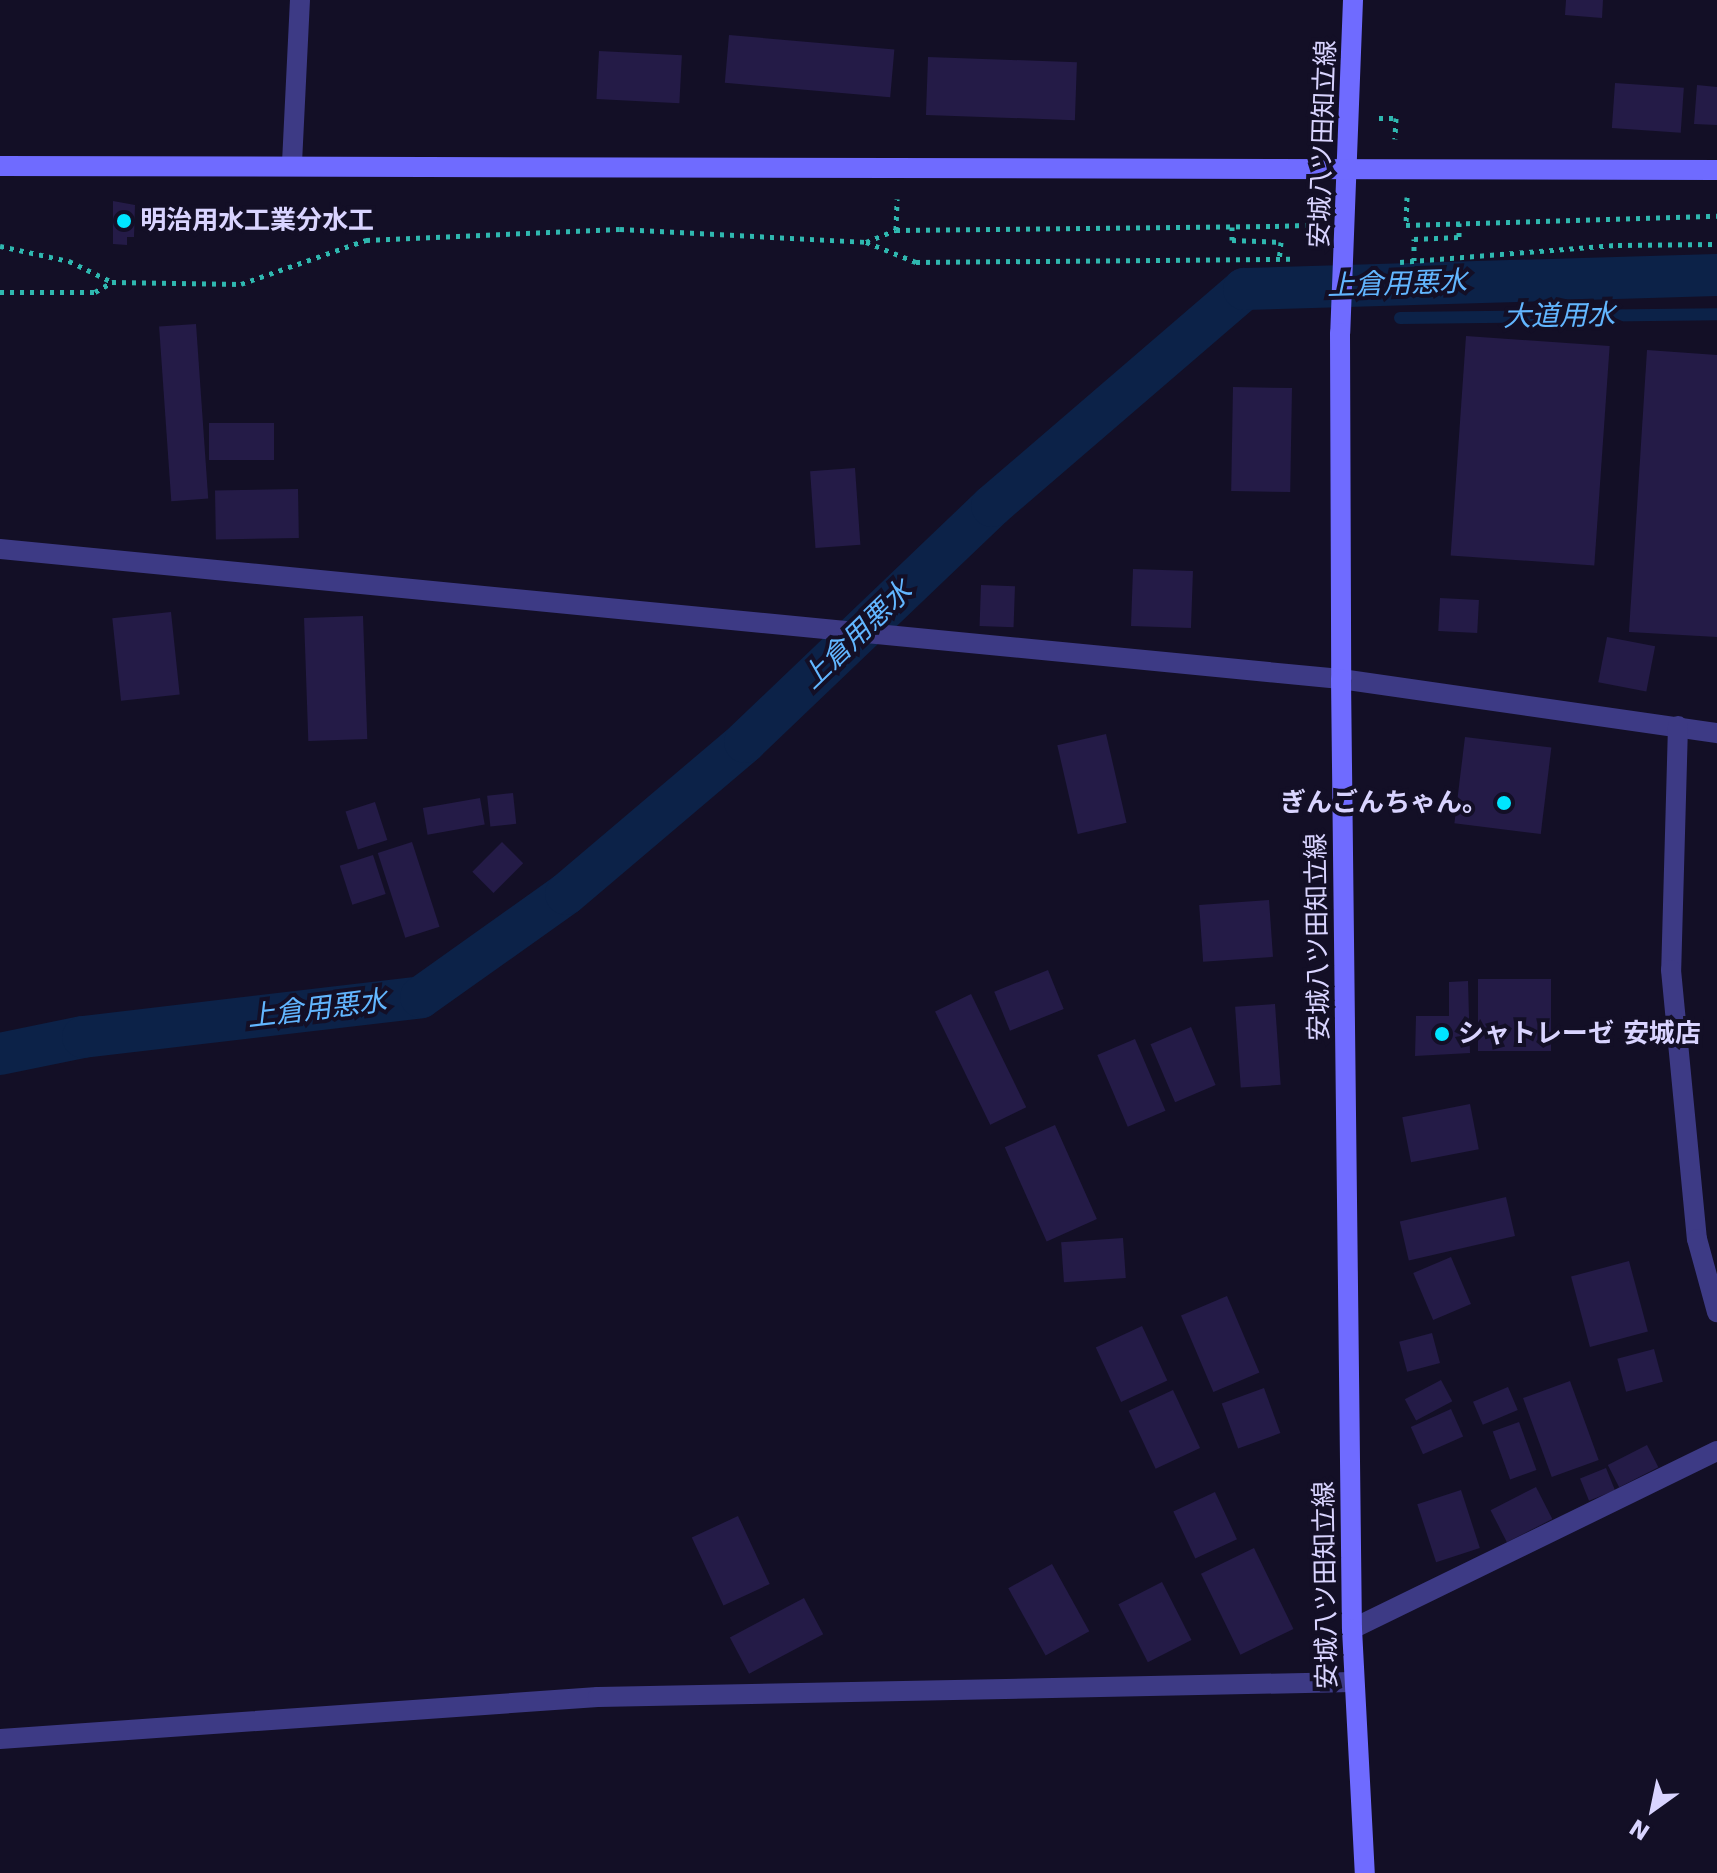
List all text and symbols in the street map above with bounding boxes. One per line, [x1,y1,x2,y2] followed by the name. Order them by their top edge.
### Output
[1304,40,1342,248] street label: 安城八ツ田知立線
[140,205,374,237] place label: 明治用水工業分水工
[115,212,133,230] marker: 明治用水工業分水工
[1326,265,1468,303] water label: 上倉用悪水
[1503,298,1615,334] water label: 大道用水
[795,574,919,696] water label: 上倉用悪水
[1280,787,1488,819] place label: ぎんごんちゃん。
[1495,794,1513,812] marker: ぎんごんちゃん。
[1301,833,1335,1041] street label: 安城八ツ田知立線
[245,984,389,1034] water label: 上倉用悪水
[1458,1018,1701,1050] place label: シャトレーゼ 安城店
[1433,1025,1451,1043] marker: シャトレーゼ 安城店
[1309,1481,1343,1689] street label: 安城八ツ田知立線
[1613,1769,1693,1849] north arrow
[1625,1814,1654,1845] text: N

